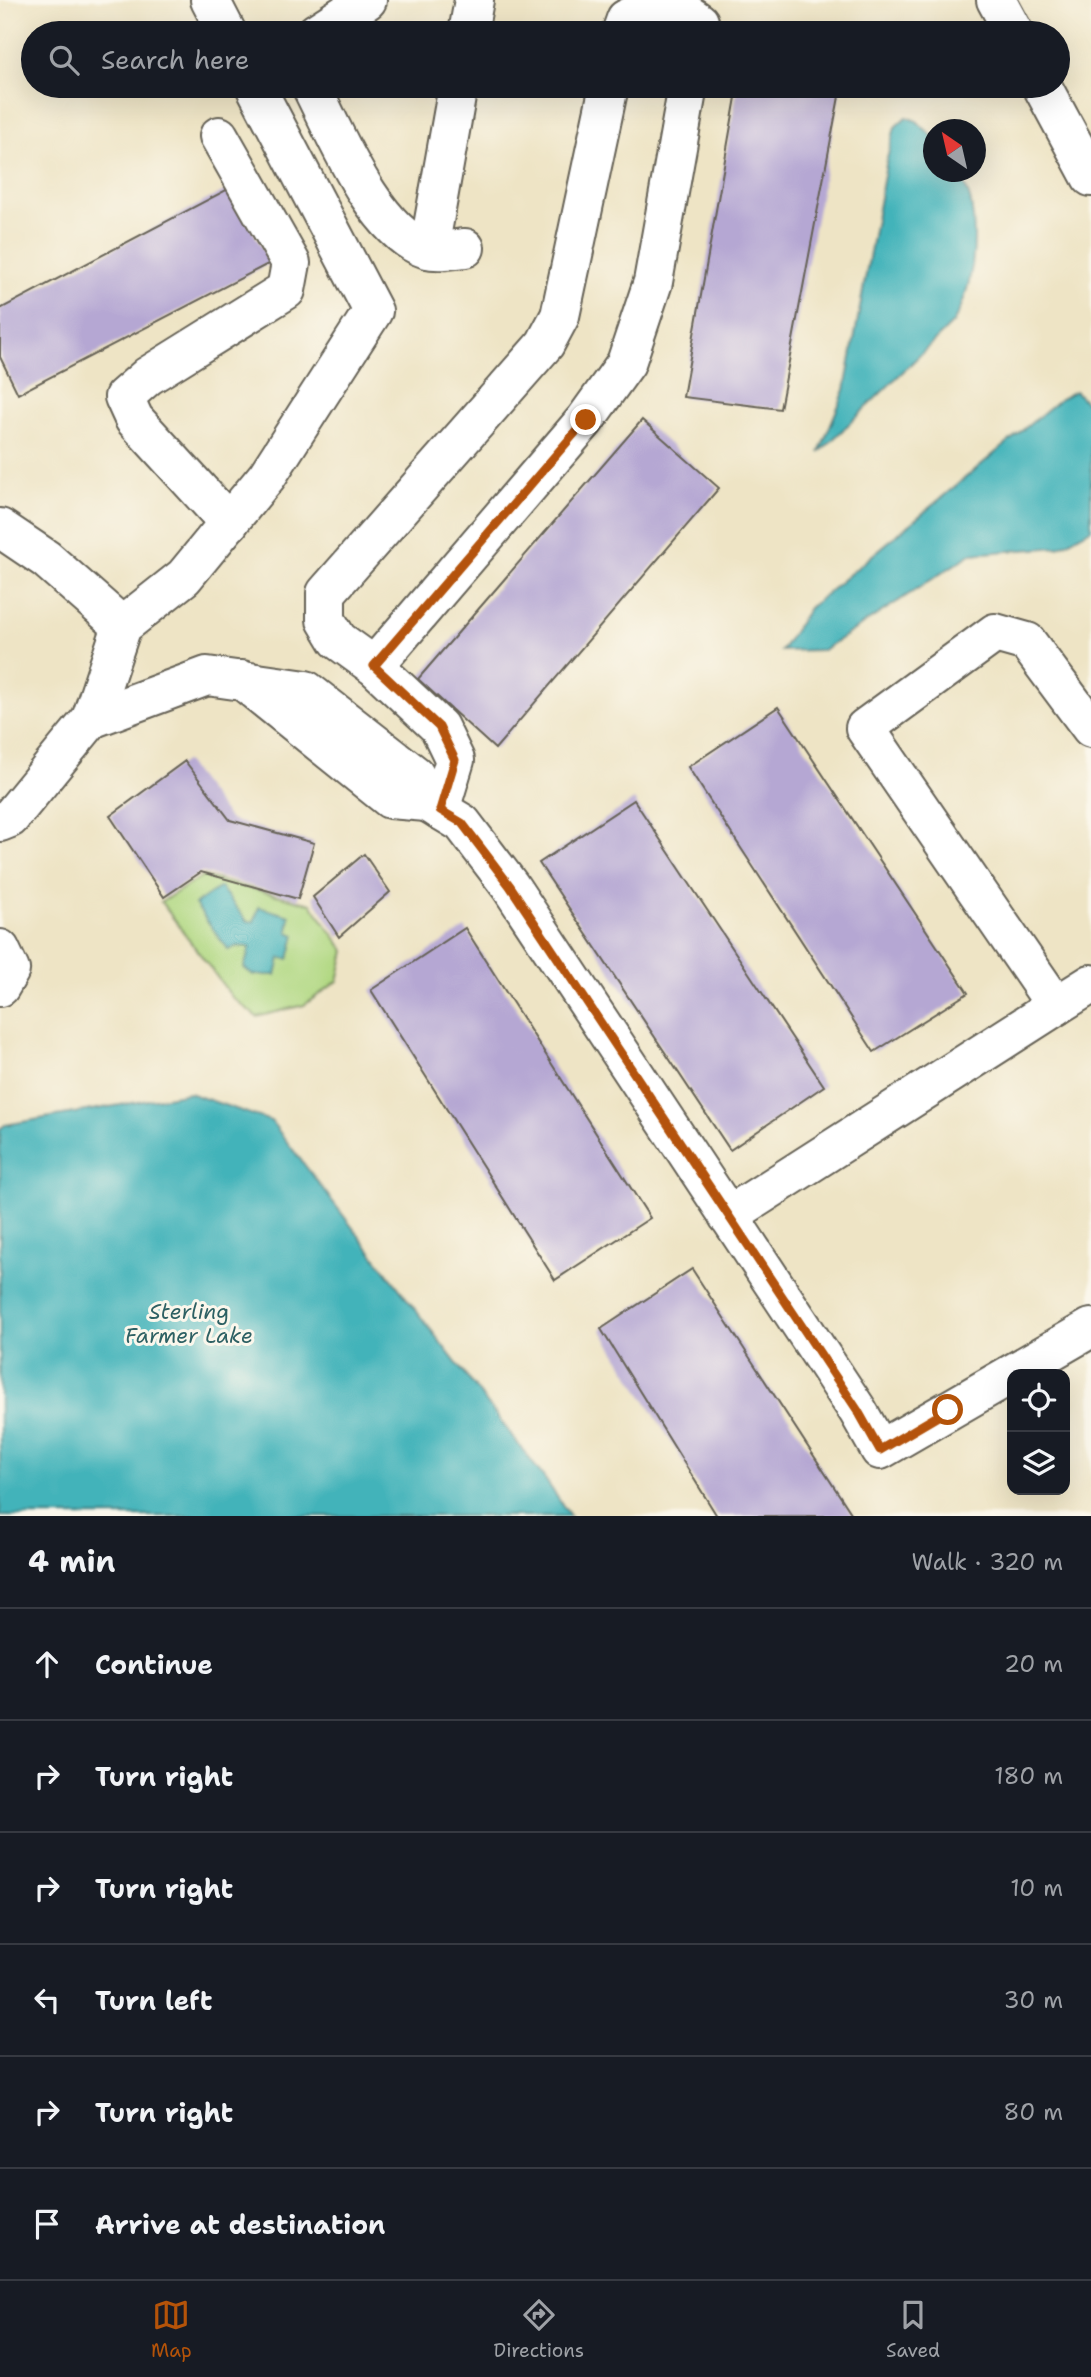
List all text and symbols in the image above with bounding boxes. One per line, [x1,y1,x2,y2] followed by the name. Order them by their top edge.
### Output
[21,21,1070,98] search box
[45,41,83,79] icon: search
[101,42,250,77] text: Search here
[923,119,986,182] north arrow
[570,404,601,435] route end
[125,1298,253,1350] water label: Sterling Farmer Lake
[1007,1369,1070,1495] map controls
[1007,1369,1070,1432] button: locate
[932,1394,963,1425] route start
[1007,1432,1070,1495] button: layers
[28,1541,115,1582] text: 4 min
[912,1547,1063,1577] text: Walk · 320 m
[28,1645,66,1683] icon: ahead
[95,1647,213,1682] text: Continue
[1004,1649,1063,1679] text: 20 m
[28,1757,66,1795] icon: right
[95,1759,233,1794] text: Turn right
[994,1761,1063,1791] text: 180 m
[28,1869,66,1907] icon: right
[95,1871,233,1906] text: Turn right
[1010,1873,1063,1903] text: 10 m
[28,1981,66,2019] icon: left
[95,1983,212,2018] text: Turn left
[1004,1985,1063,2015] text: 30 m
[28,2093,66,2131] icon: right
[95,2095,233,2130] text: Turn right
[1004,2097,1063,2127] text: 80 m
[28,2205,66,2243] icon: arrive
[95,2207,385,2242] text: Arrive at destination
[151,2296,192,2363] tab: Map
[494,2296,584,2363] tab: Directions
[886,2296,940,2363] tab: Saved

